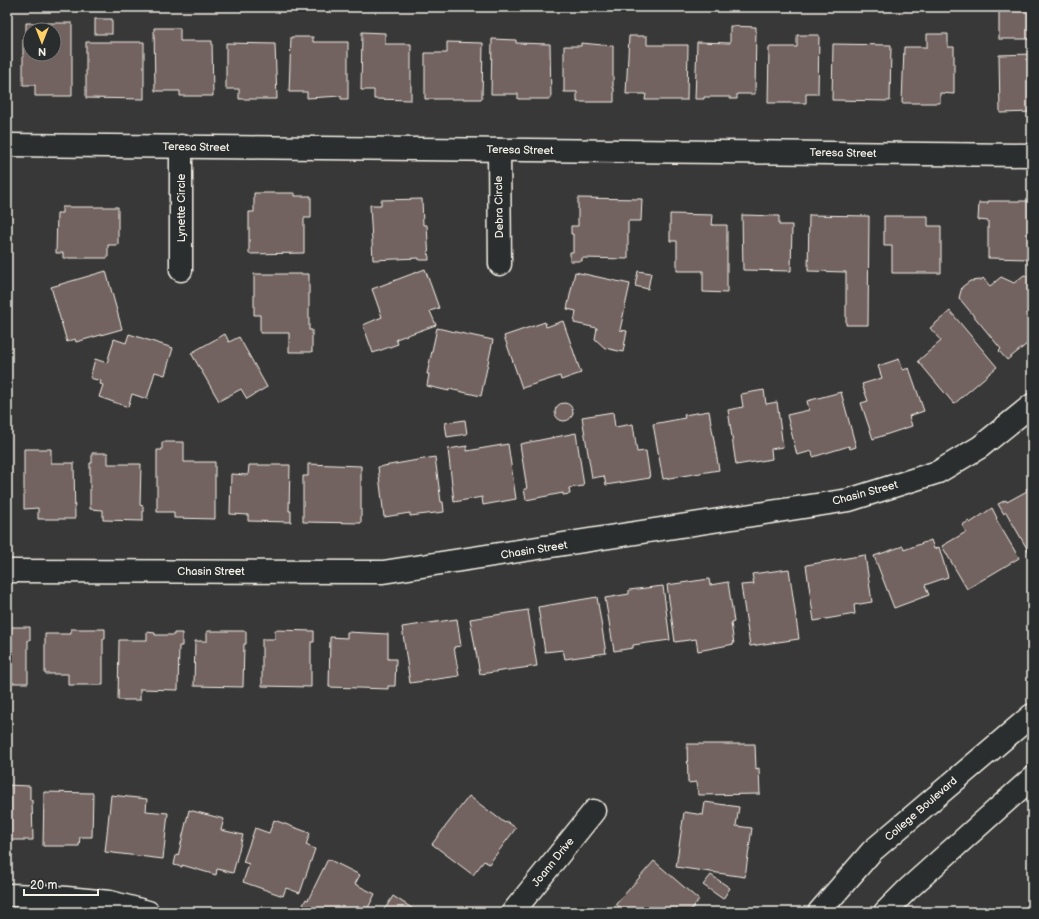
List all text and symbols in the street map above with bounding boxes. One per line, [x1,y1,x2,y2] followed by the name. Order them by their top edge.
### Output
[22,22,62,62] north arrow
[38,45,46,58] text: N
[162,140,230,154] street label: Teresa Street
[486,143,554,157] street label: Teresa Street
[809,146,877,160] street label: Teresa Street
[175,173,188,242] street label: Lynette Circle
[492,175,506,238] street label: Debra Circle
[831,478,900,508] street label: Chasin Street
[500,538,569,562] street label: Chasin Street
[177,565,245,578] street label: Chasin Street
[882,774,960,844] street label: College Boulevard
[529,835,577,889] street label: Joann Drive
[24,871,98,897] scale bar
[30,878,57,893] text: 20 m

